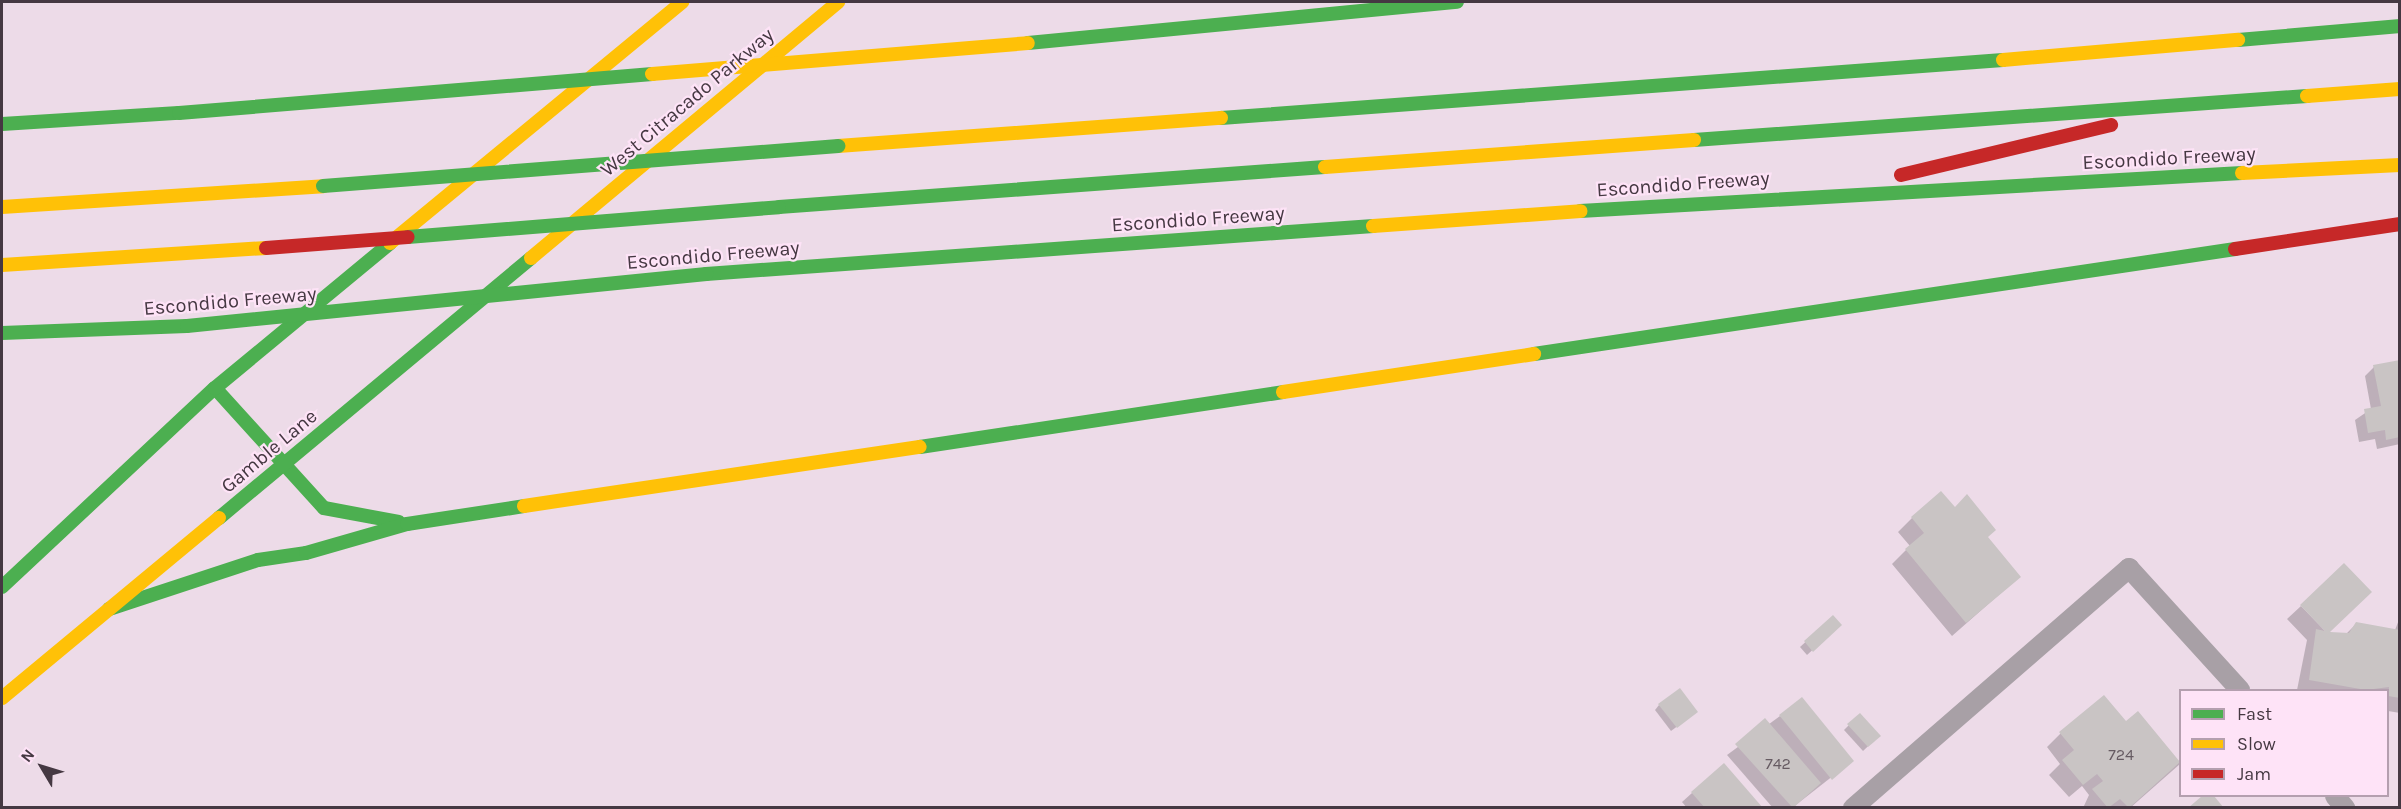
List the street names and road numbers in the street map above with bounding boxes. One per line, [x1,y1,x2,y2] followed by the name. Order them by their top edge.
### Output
[596,23,778,181] street label: West Citracado Parkway
[2082,141,2256,175] street label: Escondido Freeway
[1596,166,1770,202] street label: Escondido Freeway
[1111,201,1285,237] street label: Escondido Freeway
[626,235,800,275] street label: Escondido Freeway
[143,281,317,321] street label: Escondido Freeway
[216,404,322,498] street label: Gamble Lane

